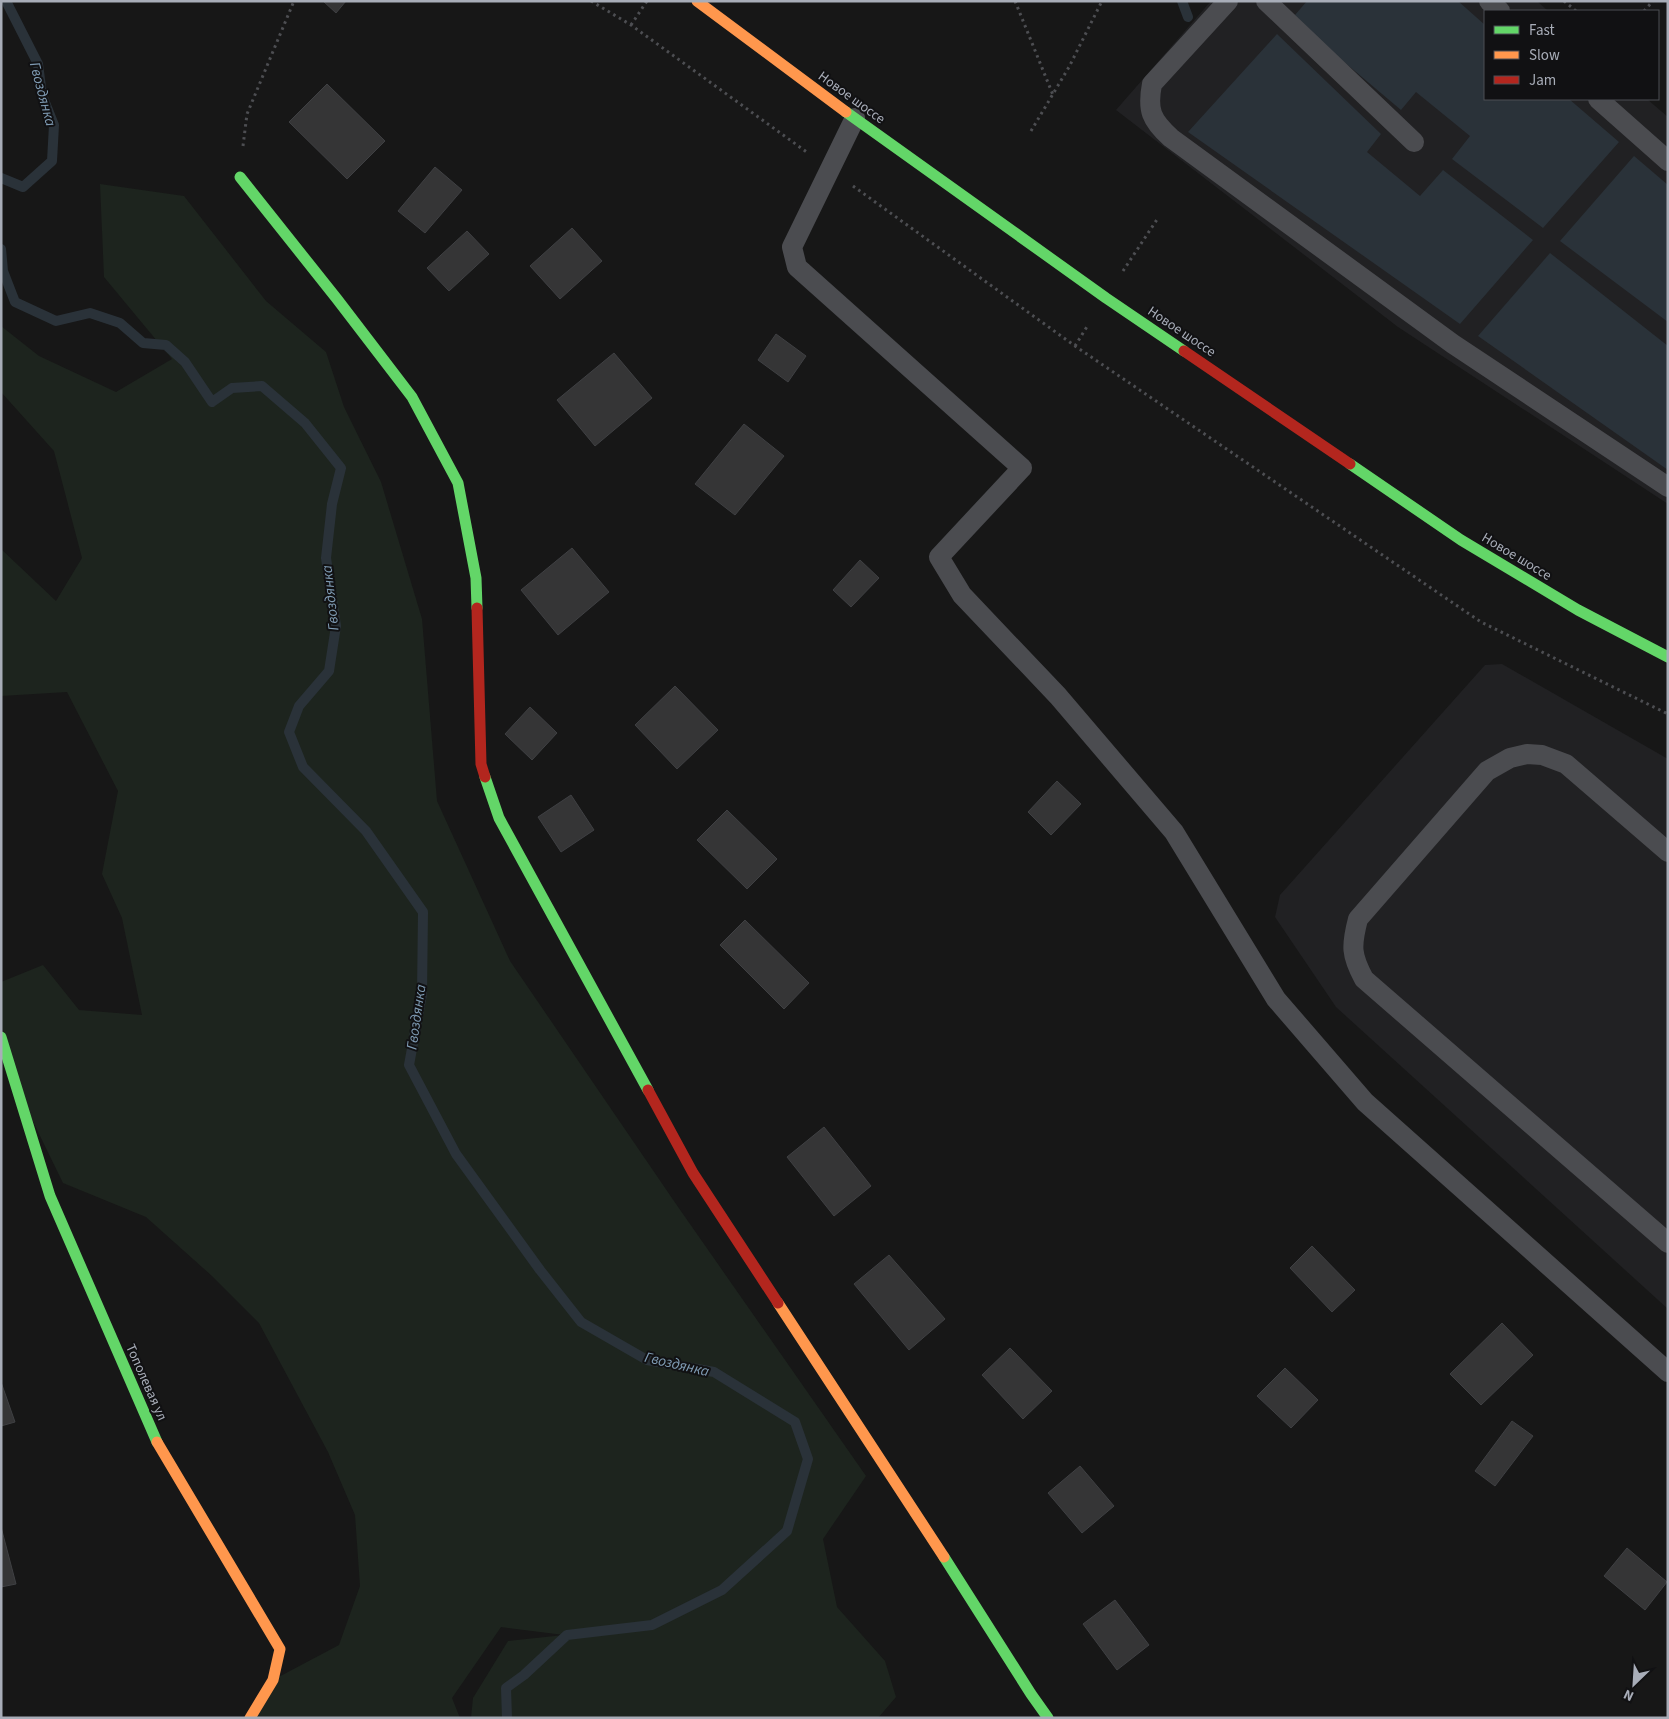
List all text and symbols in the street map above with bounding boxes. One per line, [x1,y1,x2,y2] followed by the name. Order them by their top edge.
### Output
[1484,10,1659,100] legend
[1529,20,1555,41] text: Fast
[1529,45,1560,66] text: Slow
[24,60,61,129] water label: Гвоздянка
[814,67,889,129] street label: Новое шоссе
[1529,70,1556,91] text: Jam
[1143,302,1220,362] street label: Новое шоссе
[1478,528,1555,586] street label: Новое шоссе
[317,564,344,632] water label: Гвоздянка
[402,983,431,1051] water label: Гвоздянка
[120,1341,172,1424] street label: Тополевая ул
[642,1347,711,1382] water label: Гвоздянка
[1609,1659,1659,1709] north arrow
[1620,1684,1637,1706] text: N

